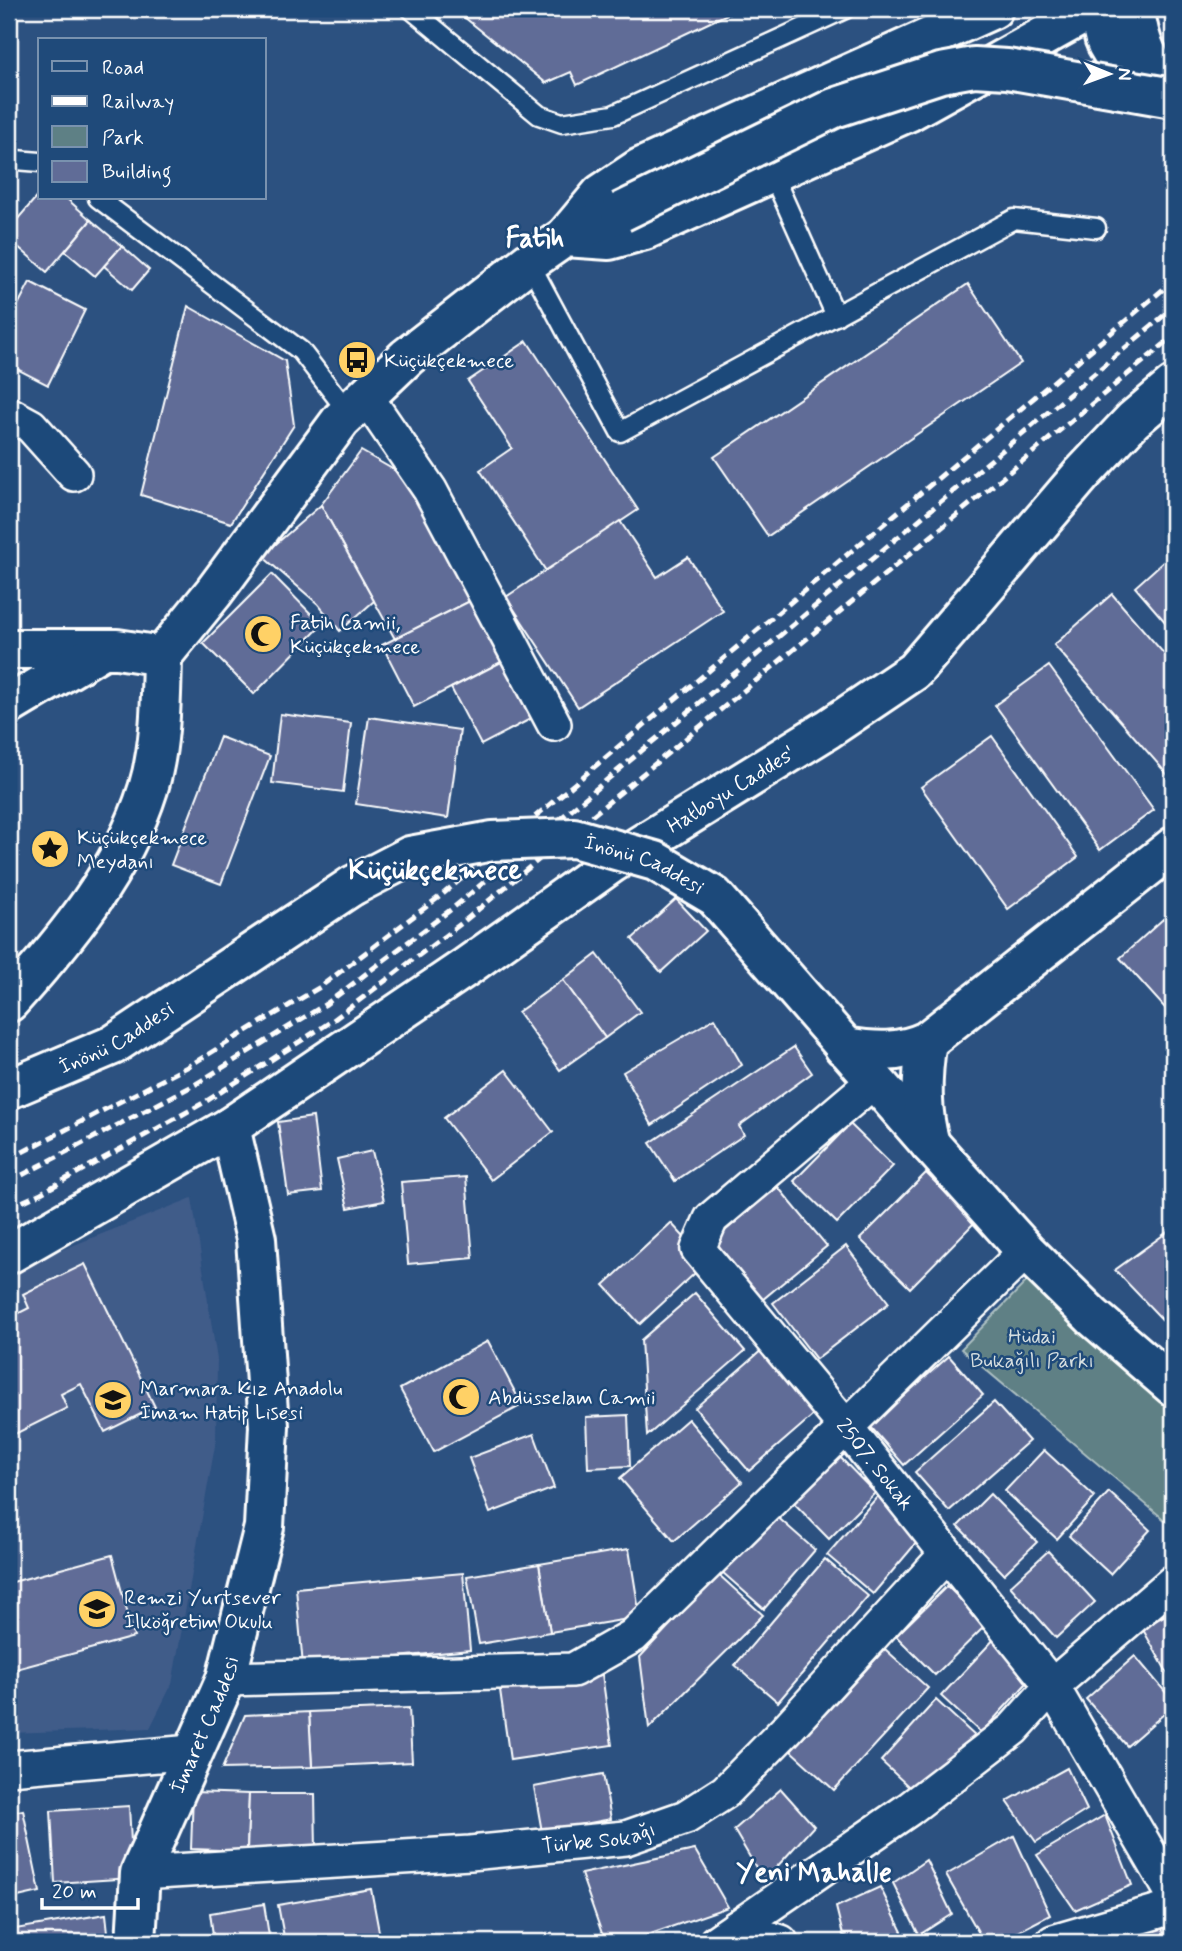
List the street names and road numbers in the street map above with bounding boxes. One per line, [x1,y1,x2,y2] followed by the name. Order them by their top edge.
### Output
[662,740,801,840] street label: Hatboyu Caddes'
[581,829,709,902] street label: İnönü Caddesi
[55,995,180,1081] street label: İnönü Caddesi
[829,1413,920,1516] street label: 2507. Sokak
[164,1654,246,1798] street label: İmaret Caddesi
[540,1816,659,1861] street label: Türbe Sokağı

